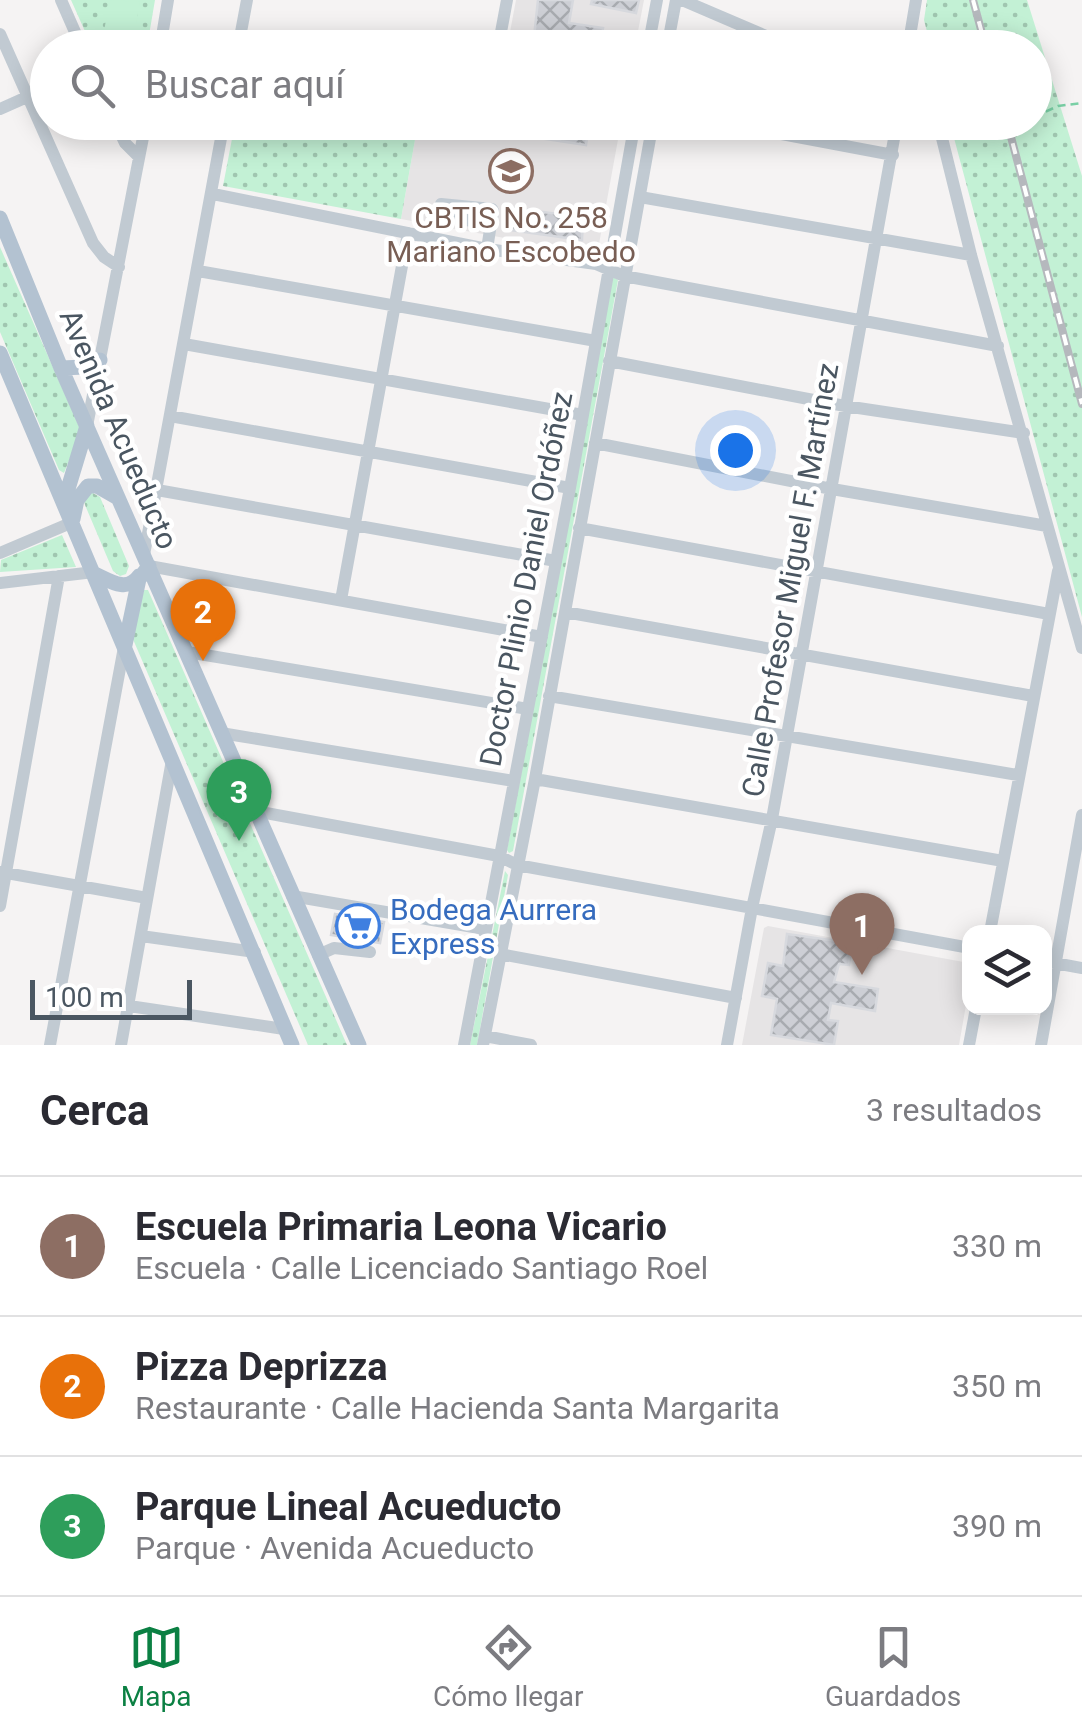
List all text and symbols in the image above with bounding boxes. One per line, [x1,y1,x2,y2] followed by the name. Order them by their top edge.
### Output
[30,30,1052,140] search box
[65,58,120,113] icon: search
[145,63,345,107] text: Buscar aquí
[488,148,534,194] school or university icon: CBTIS No. 258 Mariano Escobedo
[386,200,636,269] place label: CBTIS No. 258 Mariano Escobedo
[53,304,185,554] street label: Avenida Acueducto
[735,360,845,800] street label: Calle Profesor Miguel F. Martínez
[472,389,580,769] street label: Doctor Plinio Daniel Ordóñez
[710,425,761,476] your location
[170,578,236,661] pin: 2
[206,758,272,841] pin: 3
[390,892,597,961] place label: Bodega Aurrera Express
[830,892,894,975] pin: 1
[335,903,381,949] supermarket icon: Bodega Aurrera Express
[962,925,1052,1015] map controls
[962,925,1052,1015] button: layers
[30,975,192,1020] scale bar
[45,981,124,1014] text: 100 m
[40,1086,150,1135] text: Cerca
[866,1091,1042,1129] text: 3 resultados
[135,1205,667,1249] text: Escuela Primaria Leona Vicario
[63,1227,82,1265] text: 1
[952,1227,1042,1265] text: 330 m
[135,1249,708,1287] text: Escuela · Calle Licenciado Santiago Roel
[135,1345,388,1389] text: Pizza Deprizza
[63,1367,82,1405] text: 2
[952,1367,1042,1405] text: 350 m
[135,1389,780,1427] text: Restaurante · Calle Hacienda Santa Margarita
[135,1485,562,1529] text: Parque Lineal Acueducto
[63,1507,82,1545] text: 3
[952,1507,1042,1545] text: 390 m
[135,1529,534,1567] text: Parque · Avenida Acueducto
[121,1620,191,1713] tab: Mapa
[433,1620,583,1713] tab: Cómo llegar
[825,1620,961,1713] tab: Guardados

